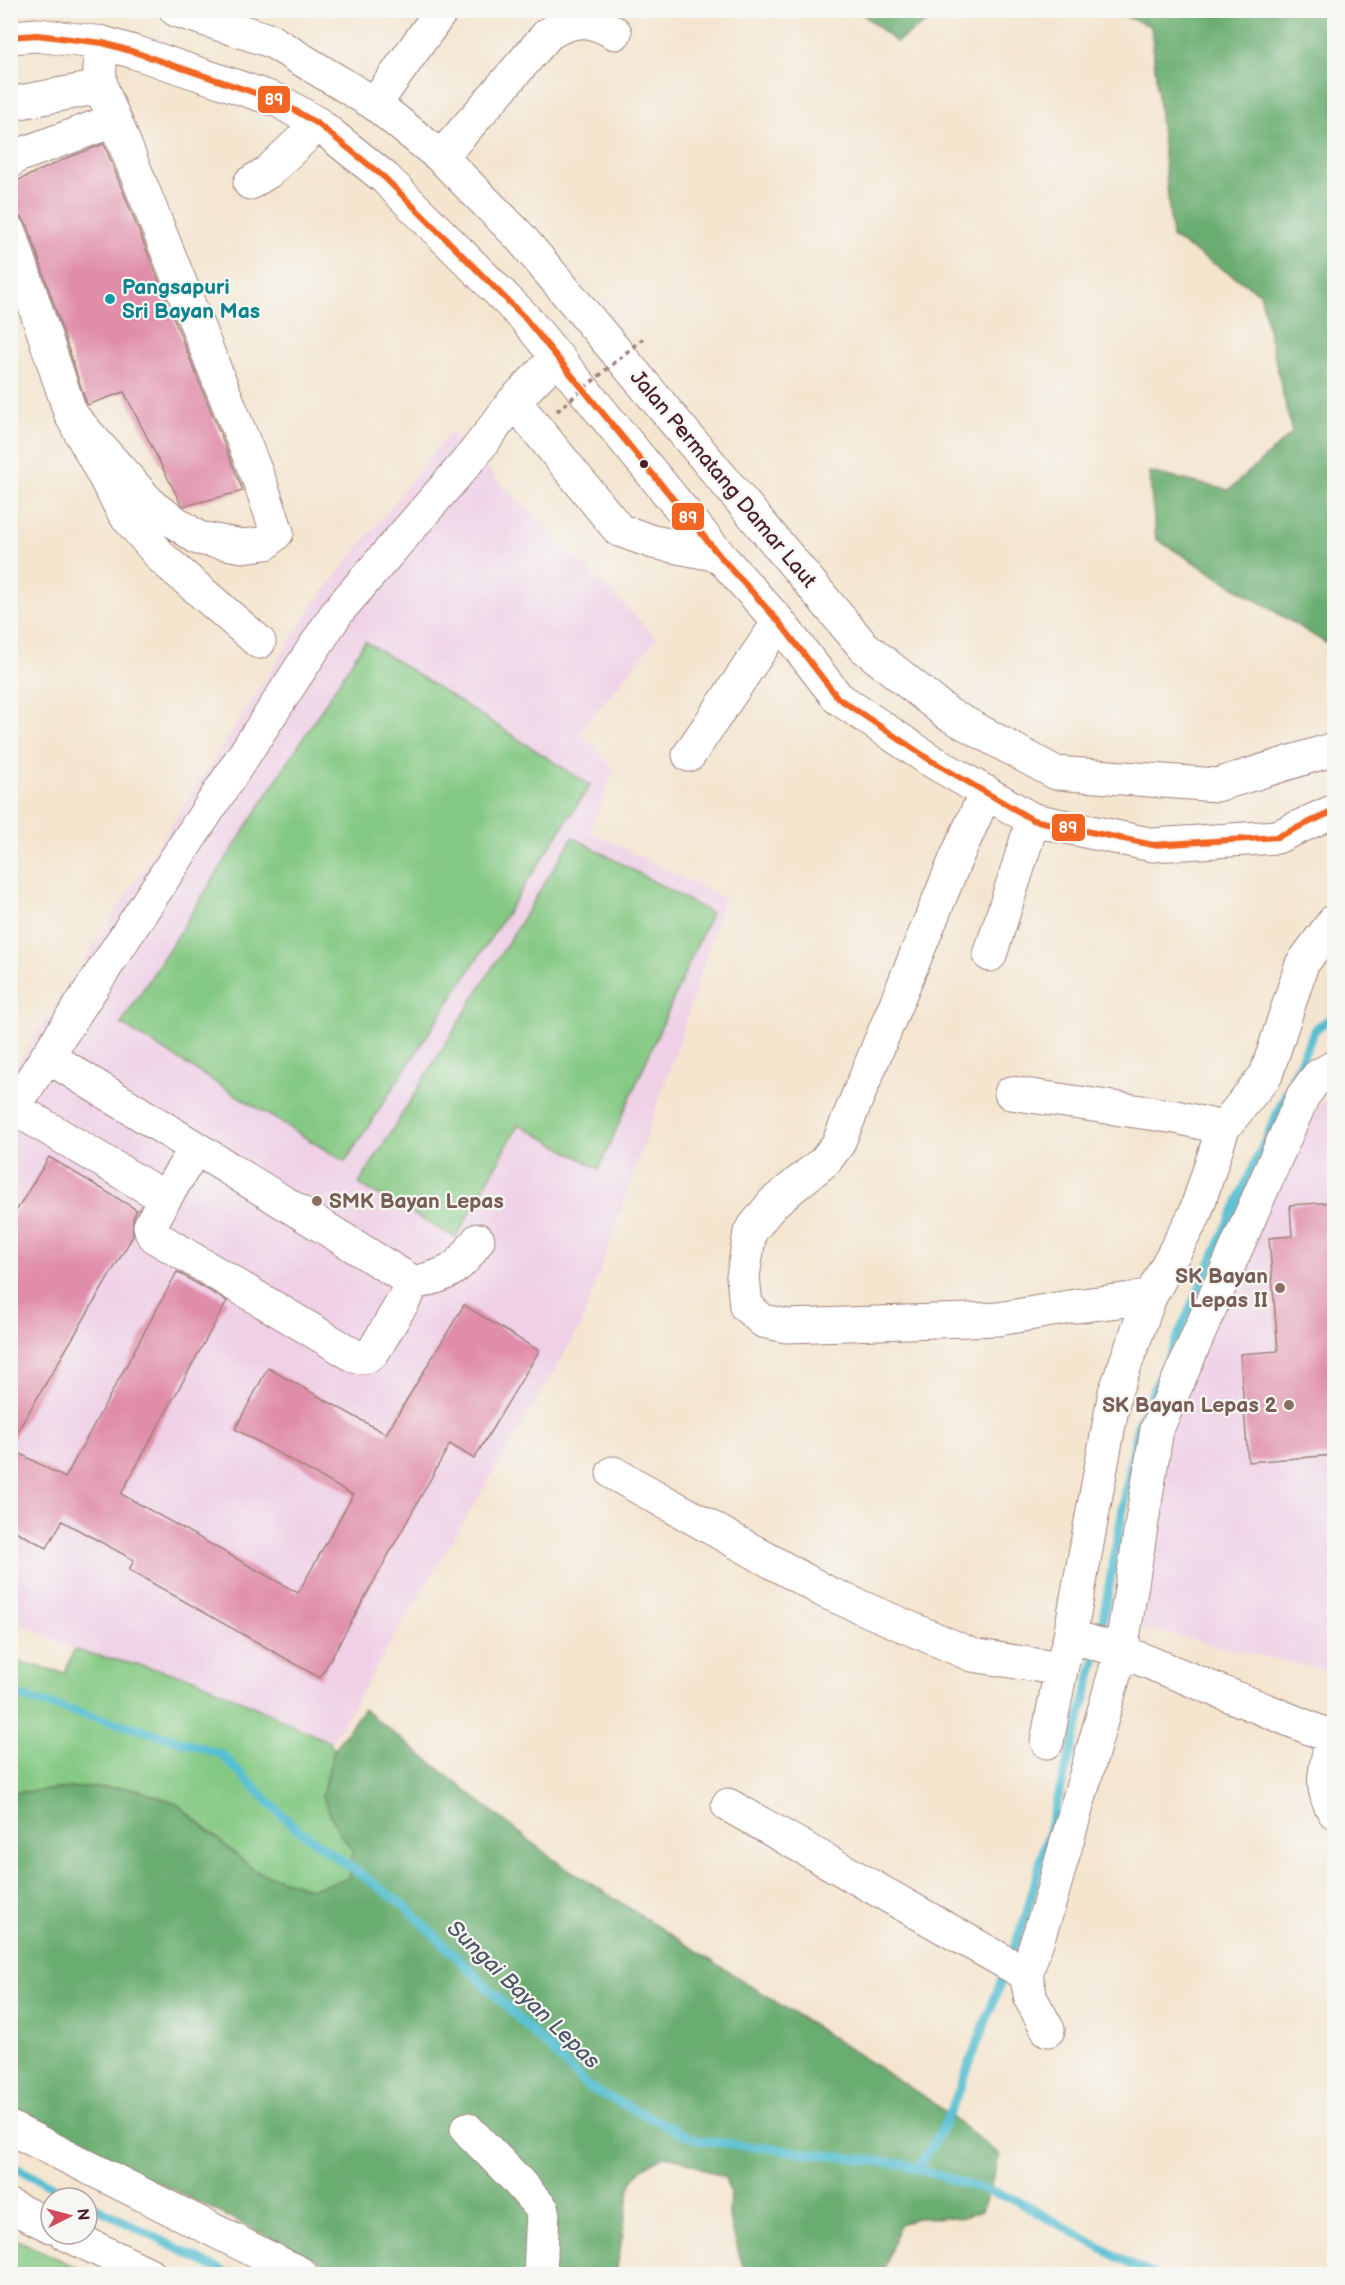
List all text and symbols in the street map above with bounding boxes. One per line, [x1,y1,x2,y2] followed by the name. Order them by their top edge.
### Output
[257,85,291,114] line badge: 89
[265,91,284,110] text: 89
[122,275,260,324] place label: Pangsapuri Sri Bayan Mas
[103,292,117,306] marker: Pangsapuri Sri Bayan Mas
[625,365,822,593] street label: Jalan Permatang Damar Laut
[638,458,650,470] unlabelled marker
[671,502,705,531] line badge: 89
[679,509,698,528] text: 89
[1051,813,1086,842] line badge: 89
[1059,819,1078,838] text: 89
[329,1189,504,1214] place label: SMK Bayan Lepas
[310,1194,324,1208] marker: SMK Bayan Lepas
[1175,1264,1268,1313] place label: SK Bayan Lepas II
[1273,1281,1287,1295] marker: SK Bayan Lepas II
[1102,1393,1277,1418] place label: SK Bayan Lepas 2
[1282,1398,1296,1412] marker: SK Bayan Lepas 2
[441,1915,605,2075] water label: Sungai Bayan Lepas
[39,2186,99,2246] north arrow
[72,2208,93,2222] text: N

